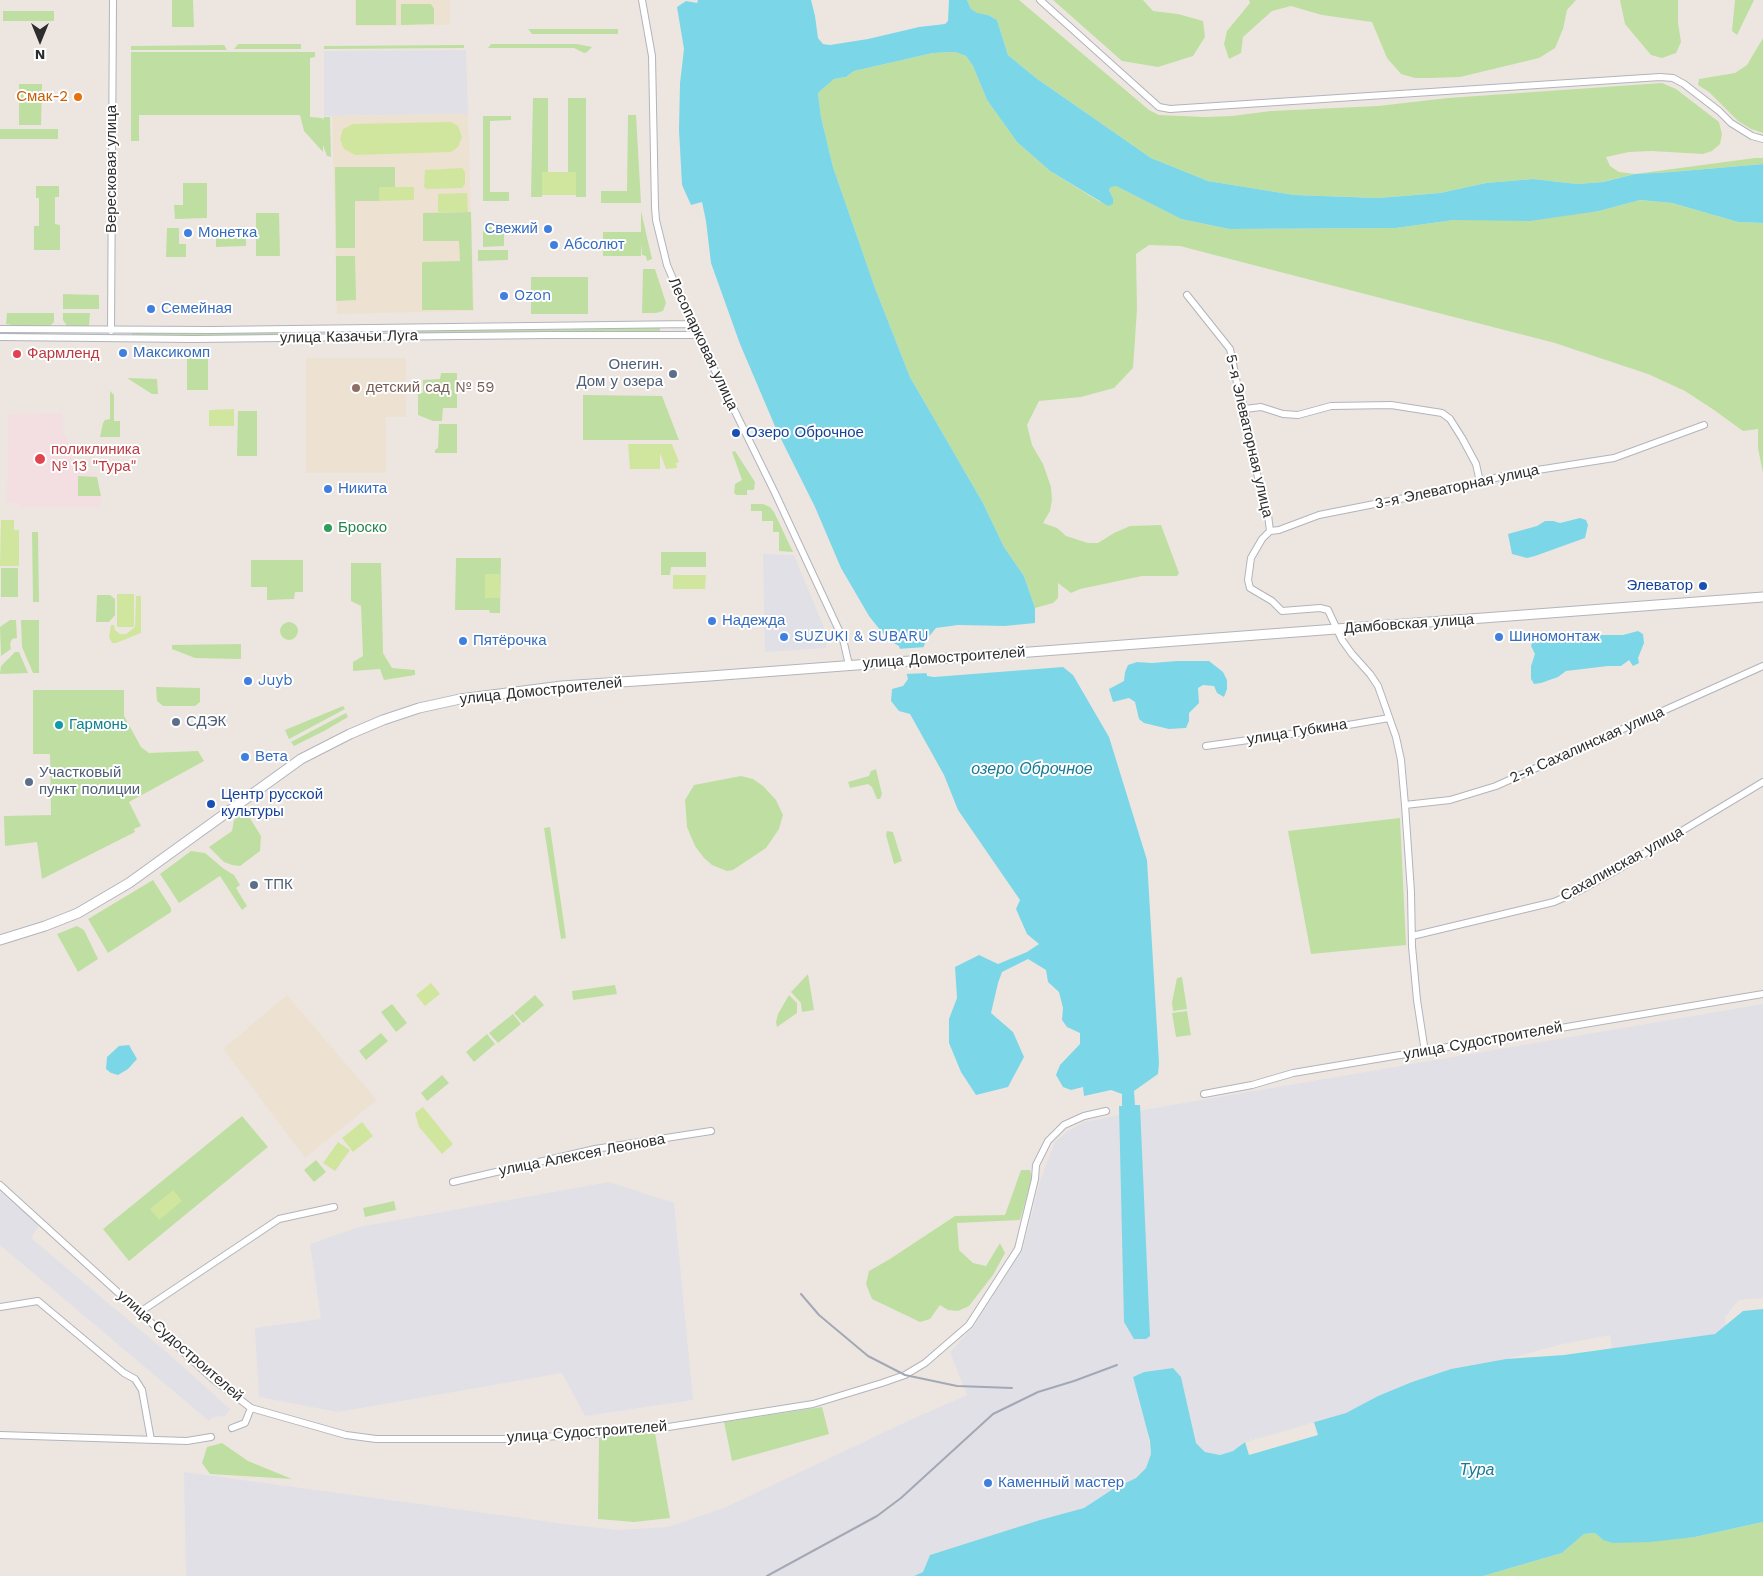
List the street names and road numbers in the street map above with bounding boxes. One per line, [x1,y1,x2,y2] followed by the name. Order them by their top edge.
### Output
[103,105,121,233] street label: Вересковая улица
[664,275,742,413] street label: Лесопарковая улица
[280,327,418,347] street label: улица Казачьи Луга
[1221,352,1277,520] street label: 5-я Элеваторная улица
[1373,461,1541,513] street label: 3-я Элеваторная улица
[1343,610,1475,638] street label: Дамбовская улица
[862,643,1026,673] street label: улица Домостроителей
[459,674,623,708] street label: улица Домостроителей
[1507,703,1667,787] street label: 2-я Сахалинская улица
[1246,715,1348,749] street label: улица Губкина
[1557,823,1687,905] street label: Сахалинская улица
[1402,1018,1564,1064] street label: улица Судостроителей
[498,1130,666,1180] street label: улица Алексея Леонова
[113,1286,247,1406] street label: улица Судостроителей
[506,1417,668,1447] street label: улица Судостроителей

